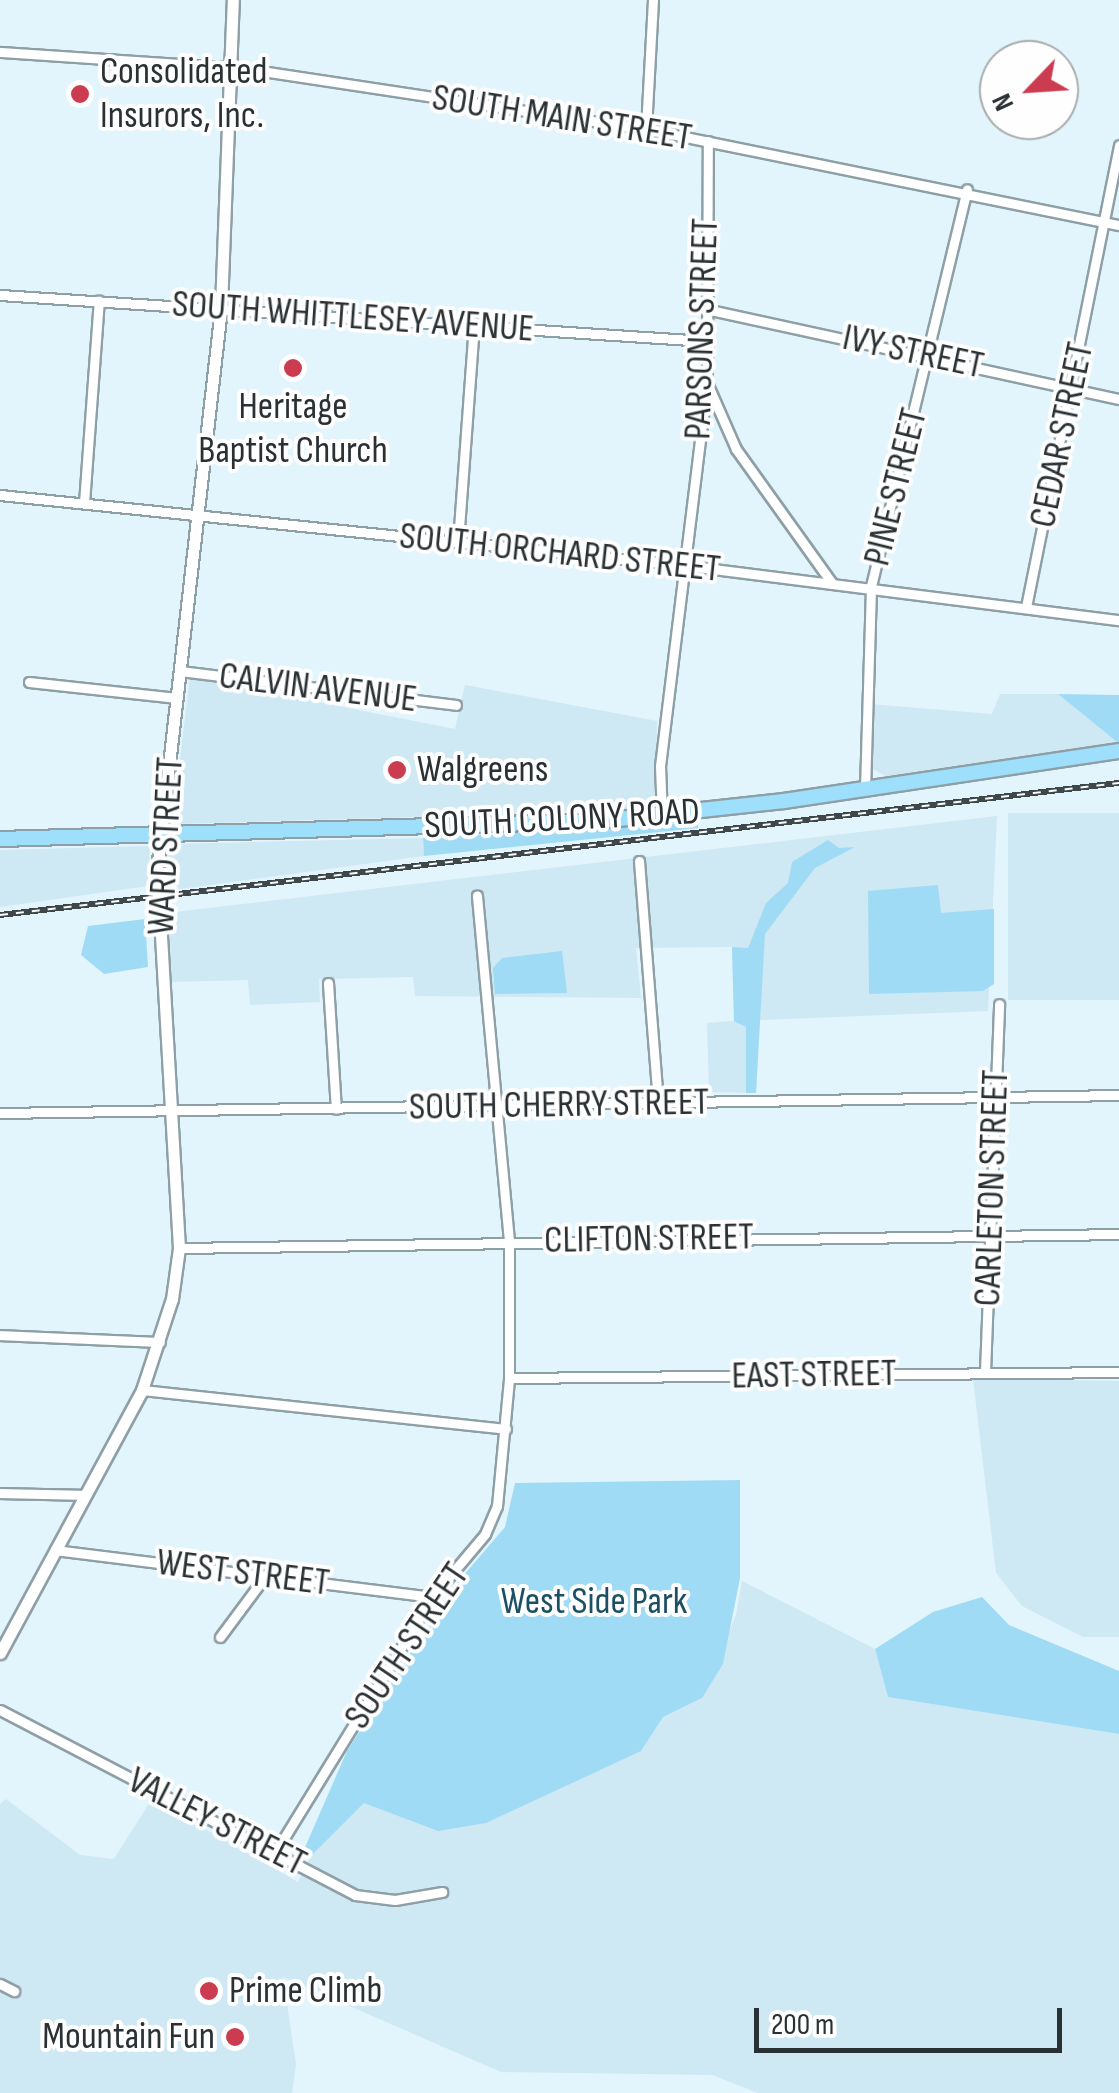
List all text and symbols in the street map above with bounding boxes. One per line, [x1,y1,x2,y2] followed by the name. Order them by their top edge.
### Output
[979,40,1079,140] north arrow
[100,49,267,138] place label: Consolidated Insurors, Inc.
[429,75,695,161] street label: SOUTH MAIN STREET
[69,83,91,105] marker: Consolidated Insurors, Inc.
[985,88,1021,116] text: N
[675,218,729,440] street label: PARSONS STREET
[171,282,535,352] street label: SOUTH WHITTLESEY AVENUE
[839,315,987,389] street label: IVY STREET
[1020,338,1104,532] street label: CEDAR STREET
[282,357,304,379] marker: Heritage Baptist Church
[198,384,388,474] place label: Heritage Baptist Church
[854,404,938,570] street label: PINE STREET
[397,513,723,593] street label: SOUTH ORCHARD STREET
[217,653,419,723] street label: CALVIN AVENUE
[417,747,548,793] place label: Walgreens
[139,756,193,936] street label: WARD STREET
[386,759,408,781] marker: Walgreens
[423,789,701,849] street label: SOUTH COLONY ROAD
[965,1069,1019,1307] street label: CARLETON STREET
[409,1080,709,1130] street label: SOUTH CHERRY STREET
[544,1214,754,1264] street label: CLIFTON STREET
[731,1351,897,1399] street label: EAST STREET
[154,1540,332,1606] street label: WEST STREET
[335,1554,479,1738] street label: SOUTH STREET
[501,1579,687,1625] park label: West Side Park
[120,1758,314,1886] street label: VALLEY STREET
[229,1968,382,2014] place label: Prime Climb
[198,1980,220,2002] marker: Prime Climb
[759,1988,1066,2050] scale bar
[771,2007,834,2043] text: 200 m
[42,2014,215,2060] place label: Mountain Fun
[224,2026,246,2048] marker: Mountain Fun

